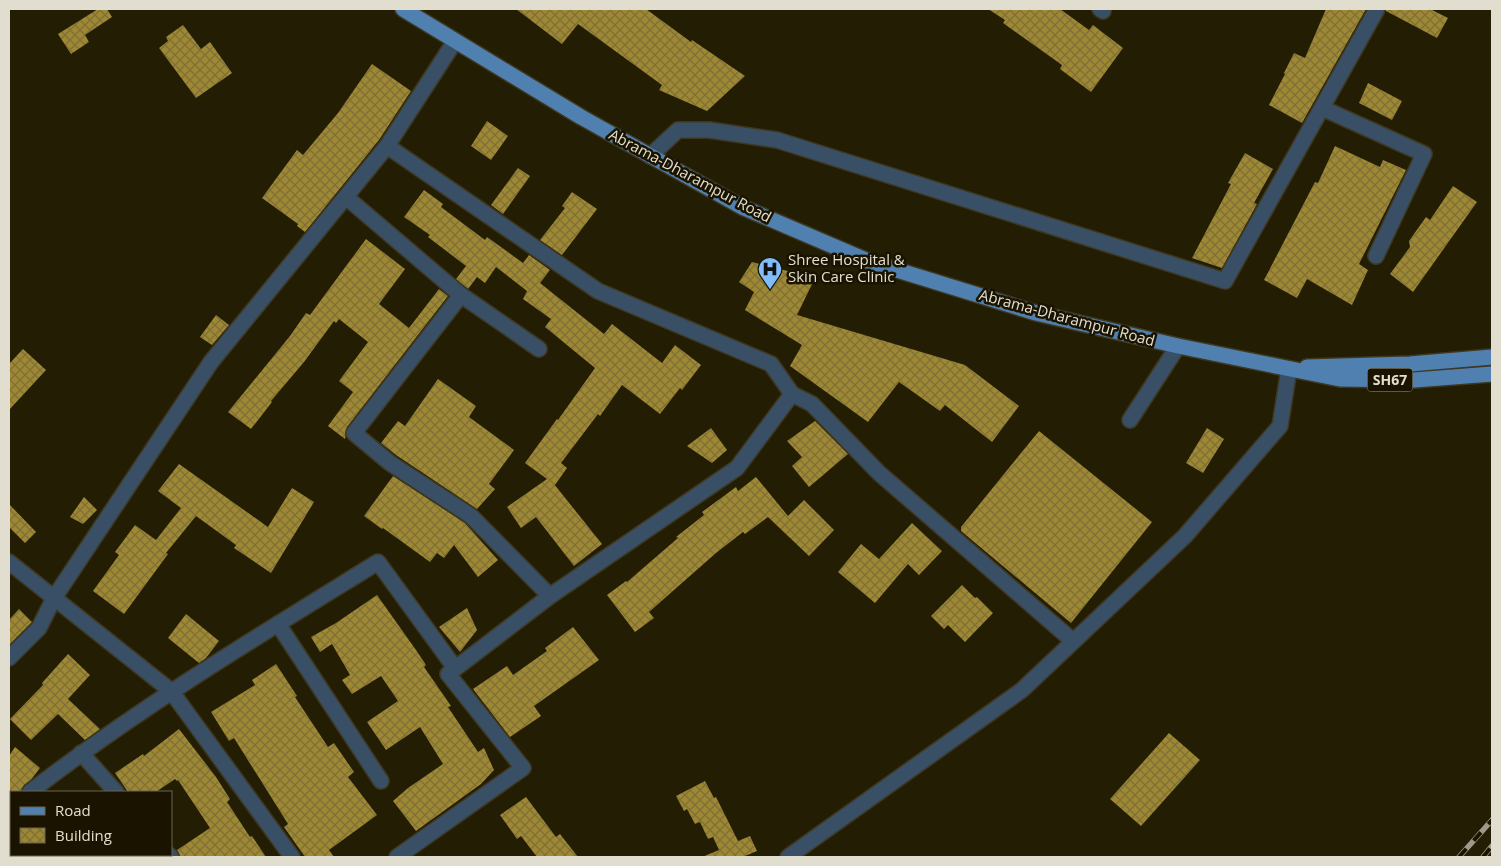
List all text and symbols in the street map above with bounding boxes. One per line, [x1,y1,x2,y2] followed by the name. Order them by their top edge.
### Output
[606,124,775,226] street label: Abrama-Dharampur Road
[788,249,905,286] place label: Shree Hospital & Skin Care Clinic
[757,256,783,290] hospital icon: Shree Hospital & Skin Care Clinic
[977,284,1157,350] street label: Abrama-Dharampur Road
[1368,368,1412,392] road number: SH67
[10,791,172,856] legend
[55,800,91,820] text: Road
[55,825,112,845] text: Building

